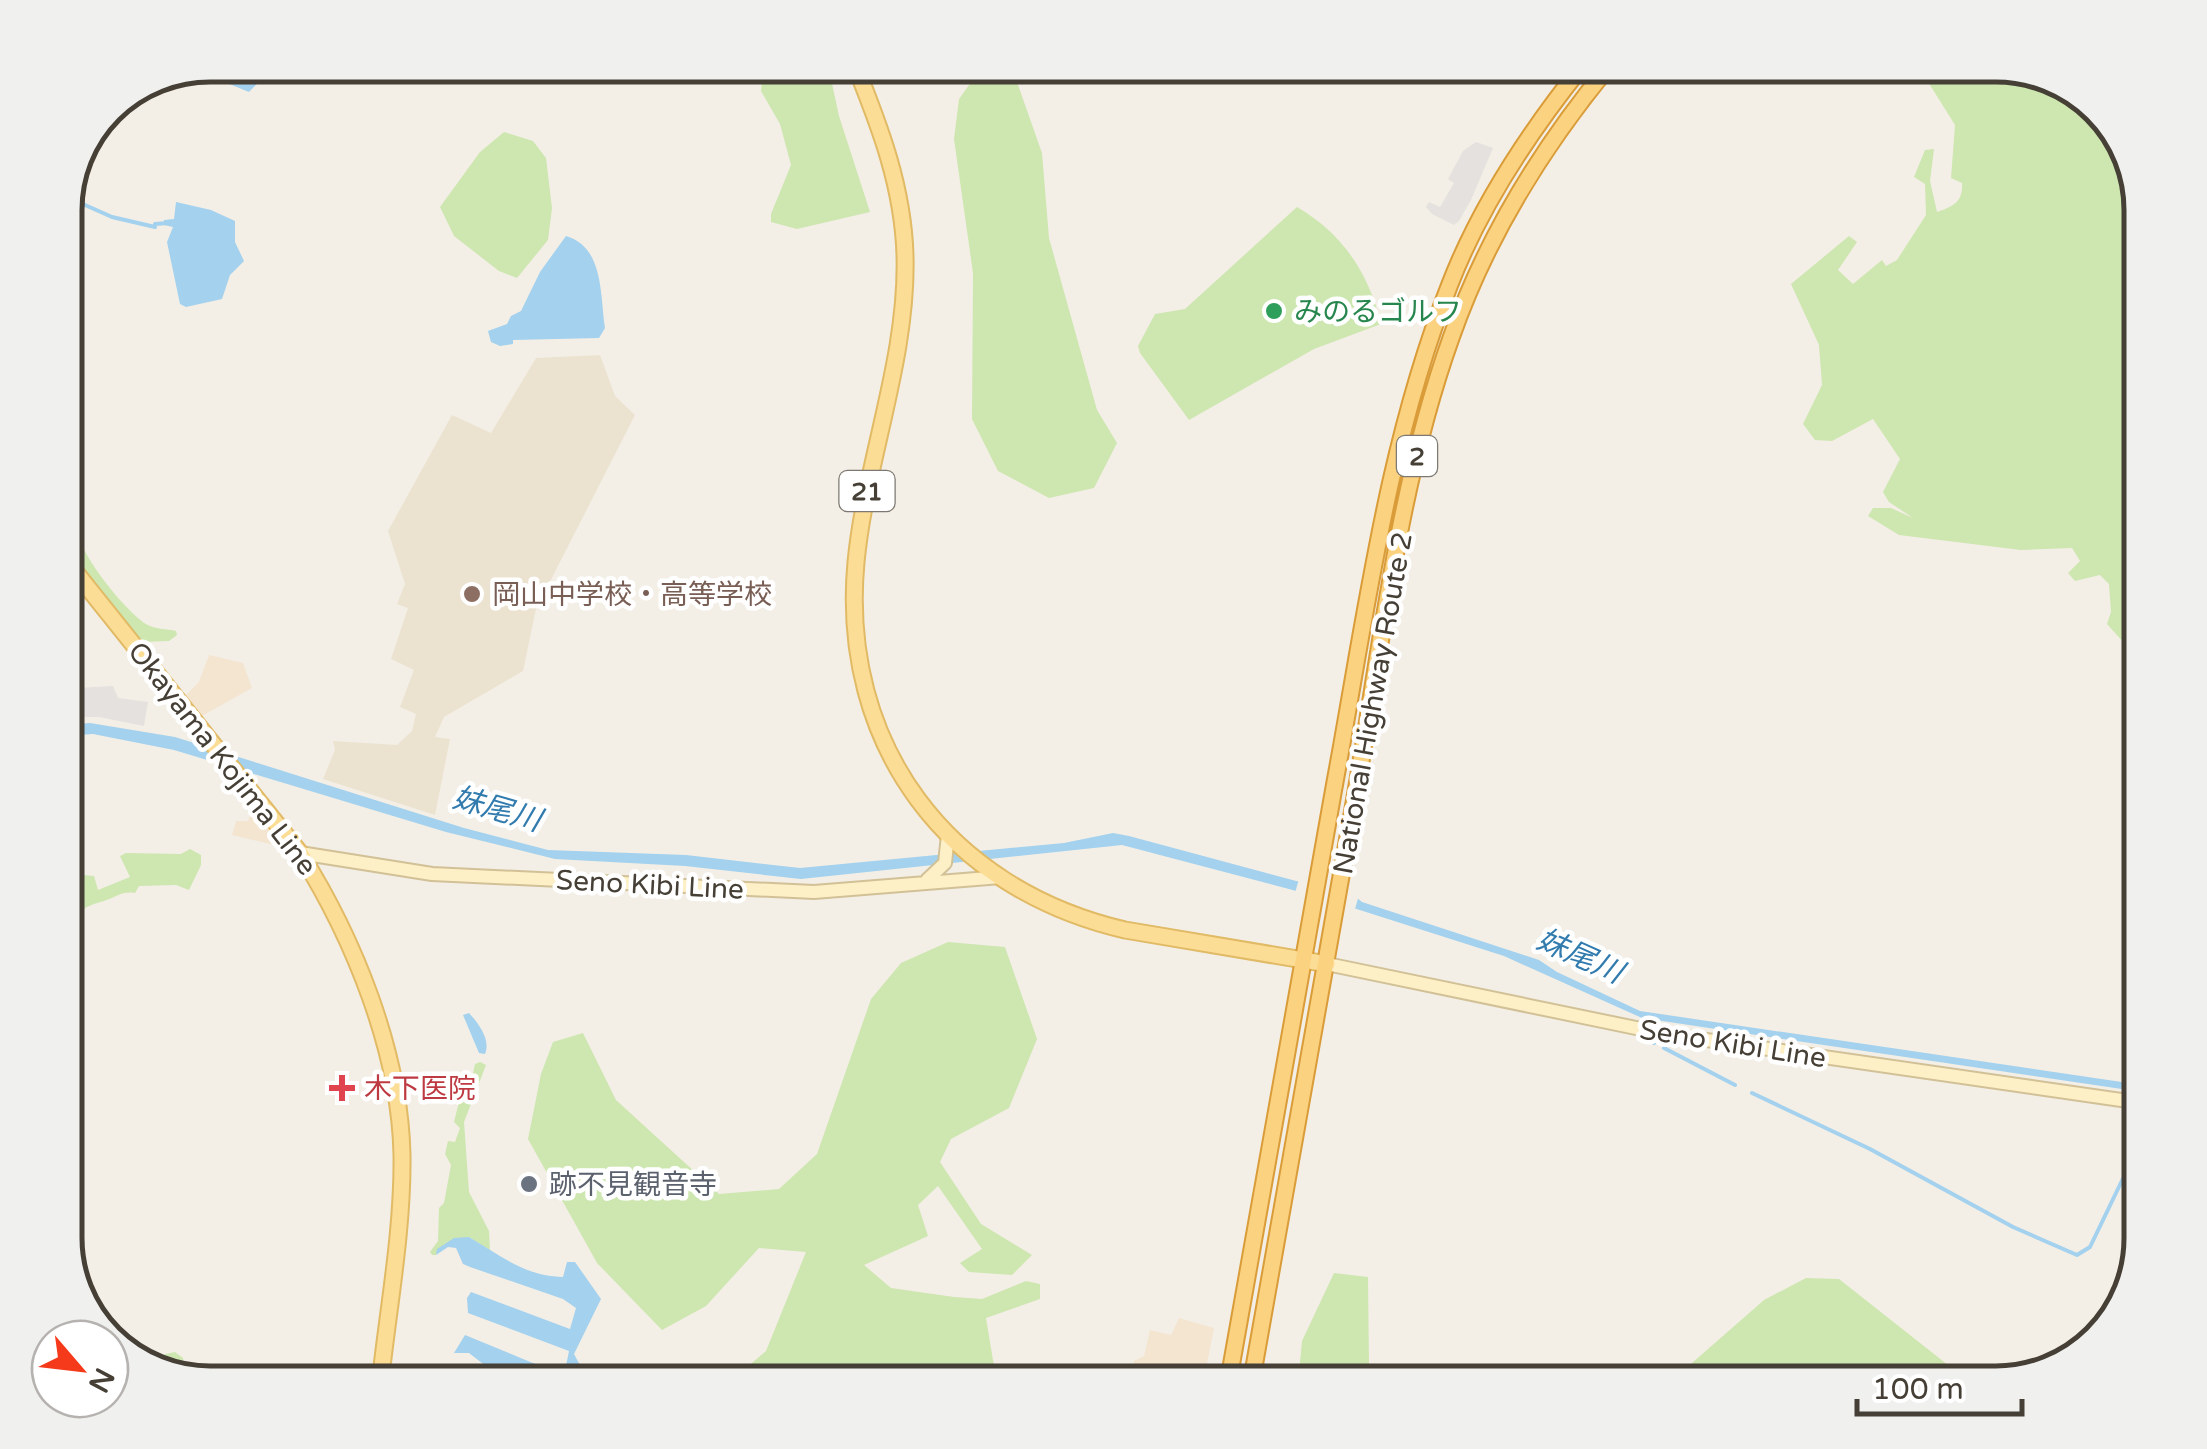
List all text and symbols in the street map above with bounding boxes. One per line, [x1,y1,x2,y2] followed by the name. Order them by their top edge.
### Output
[1294,295,1462,329] place label: みのるゴルフ
[1263,300,1285,322] marker: みのるゴルフ
[1397,436,1437,476] road number: 2
[840,471,894,511] road number: 21
[1326,529,1420,877] street label: National Highway Route 2
[492,578,772,612] place label: 岡山中学校・高等学校
[461,583,483,605] marker: 岡山中学校・高等学校
[121,635,324,882] street label: Okayama Kojima Line
[449,779,548,840] water label: 妹尾川
[555,863,745,907] street label: Seno Kibi Line
[1531,921,1631,993] water label: 妹尾川
[1637,1012,1828,1075] street label: Seno Kibi Line
[364,1072,476,1106] place label: 木下医院
[329,1075,355,1101] marker: 木下医院
[549,1168,717,1202] place label: 跡不見観音寺
[518,1173,540,1195] marker: 跡不見観音寺
[30,1319,130,1419] north arrow
[1857,1354,2022,1416] scale bar
[81,1362,121,1398] text: N
[1872,1371,1964,1408] text: 100 m

